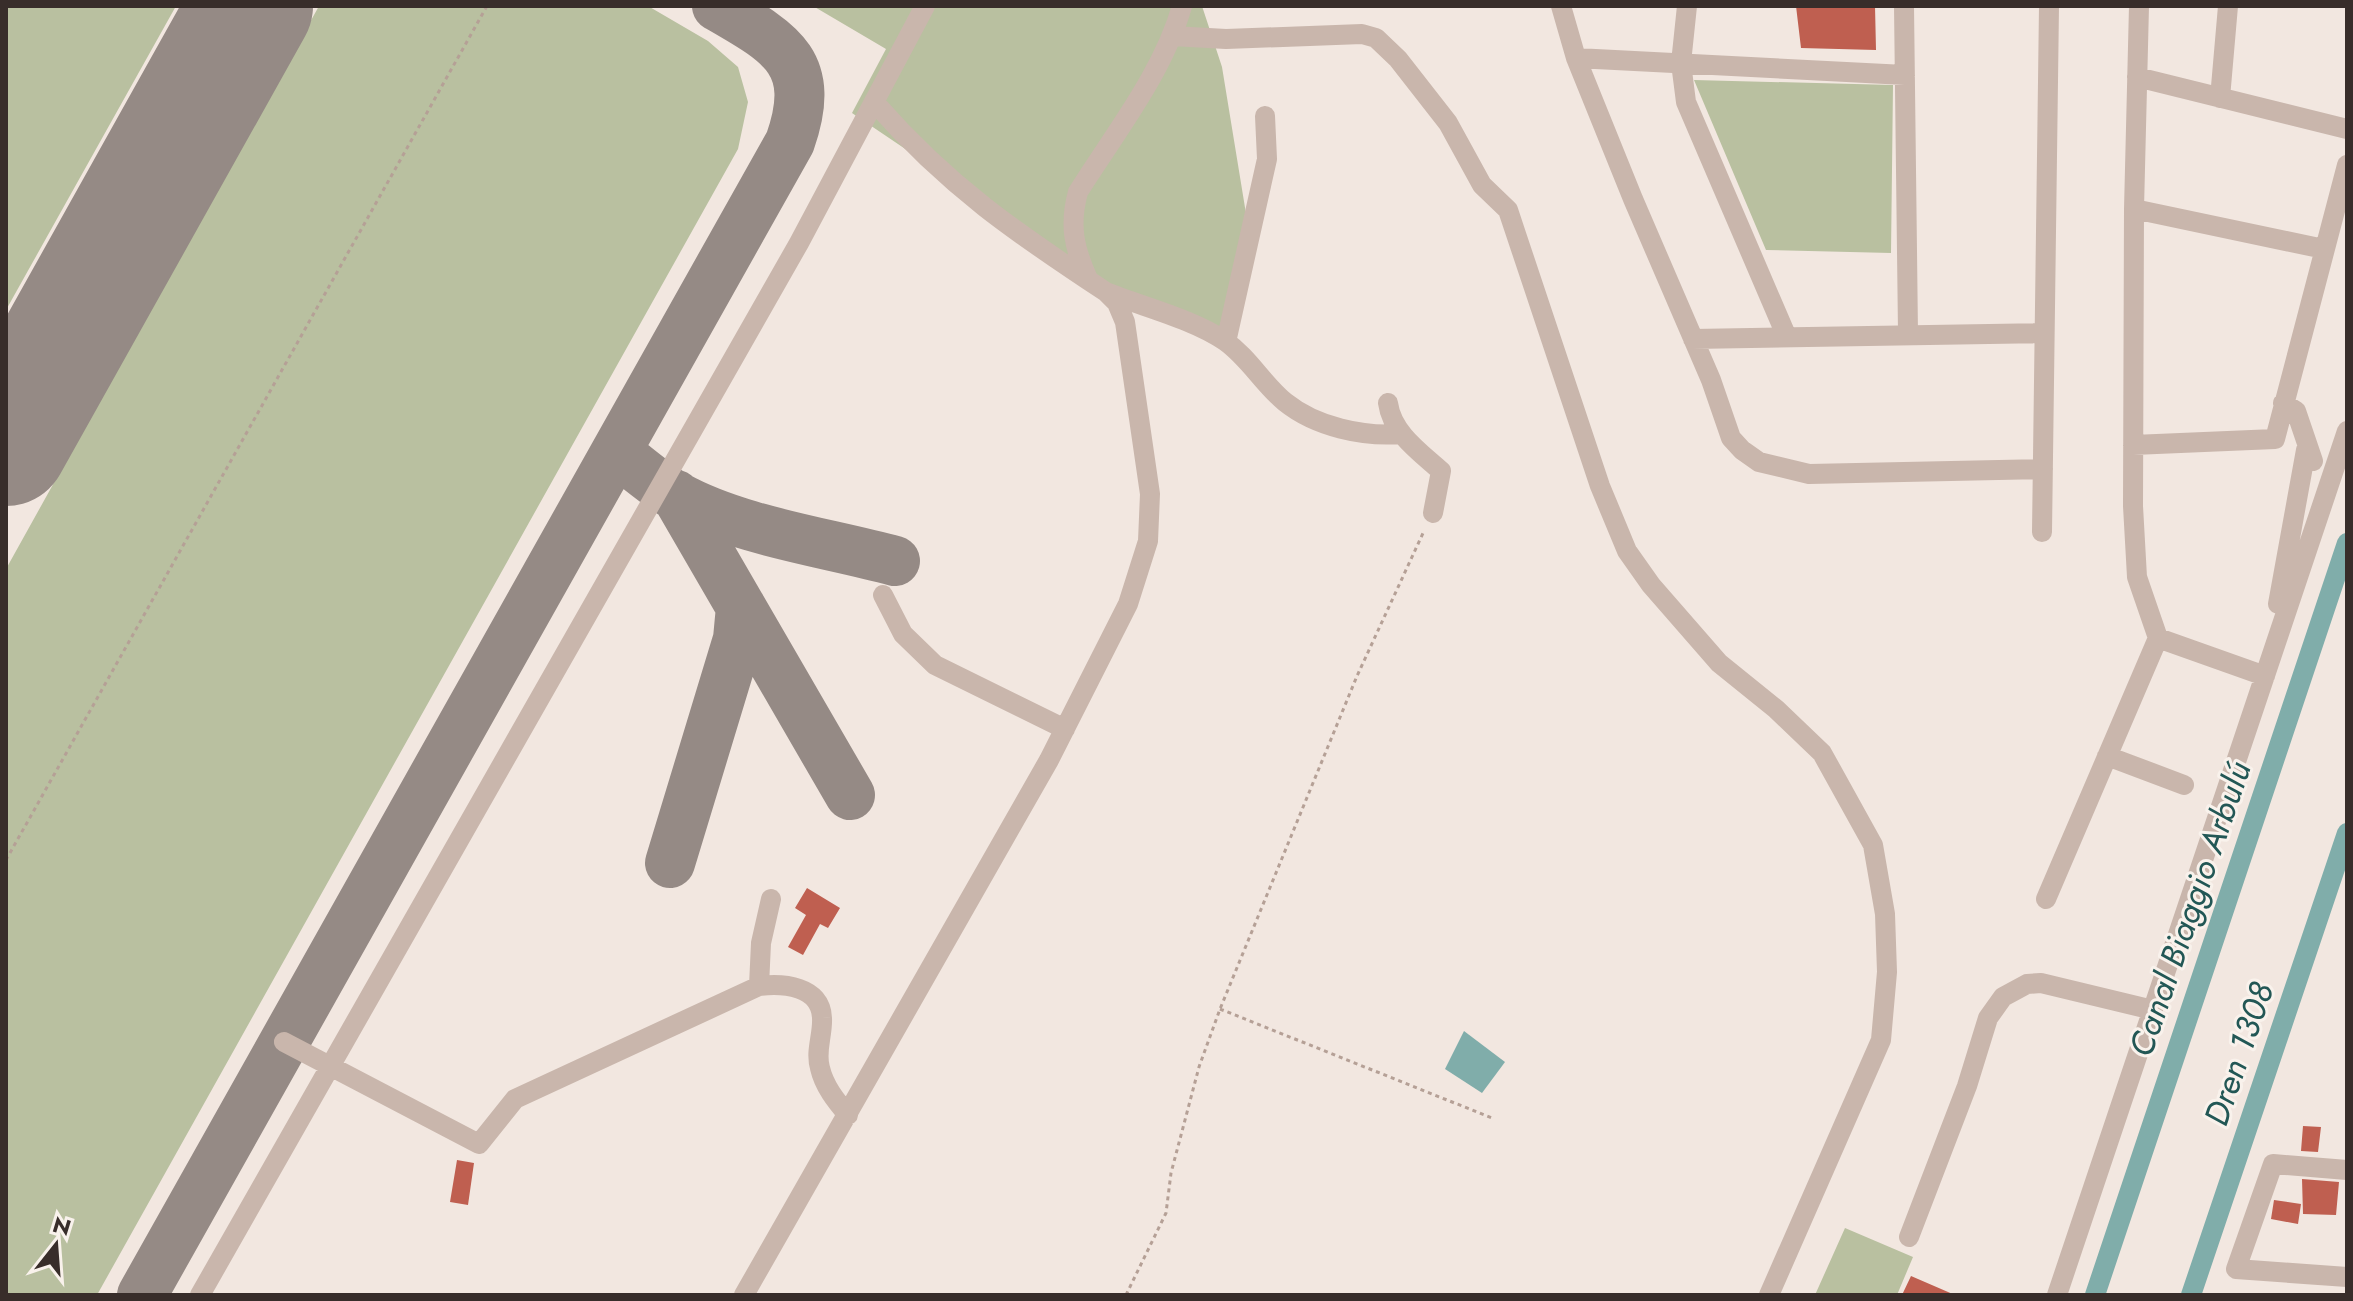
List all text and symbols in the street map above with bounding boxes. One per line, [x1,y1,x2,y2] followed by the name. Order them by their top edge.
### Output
[2116,755,2264,1063] water label: Canal Biaggio Arbulú
[2192,976,2286,1132] water label: Dren 1308
[16,1205,96,1285] north arrow
[49,1208,75,1244] text: N

